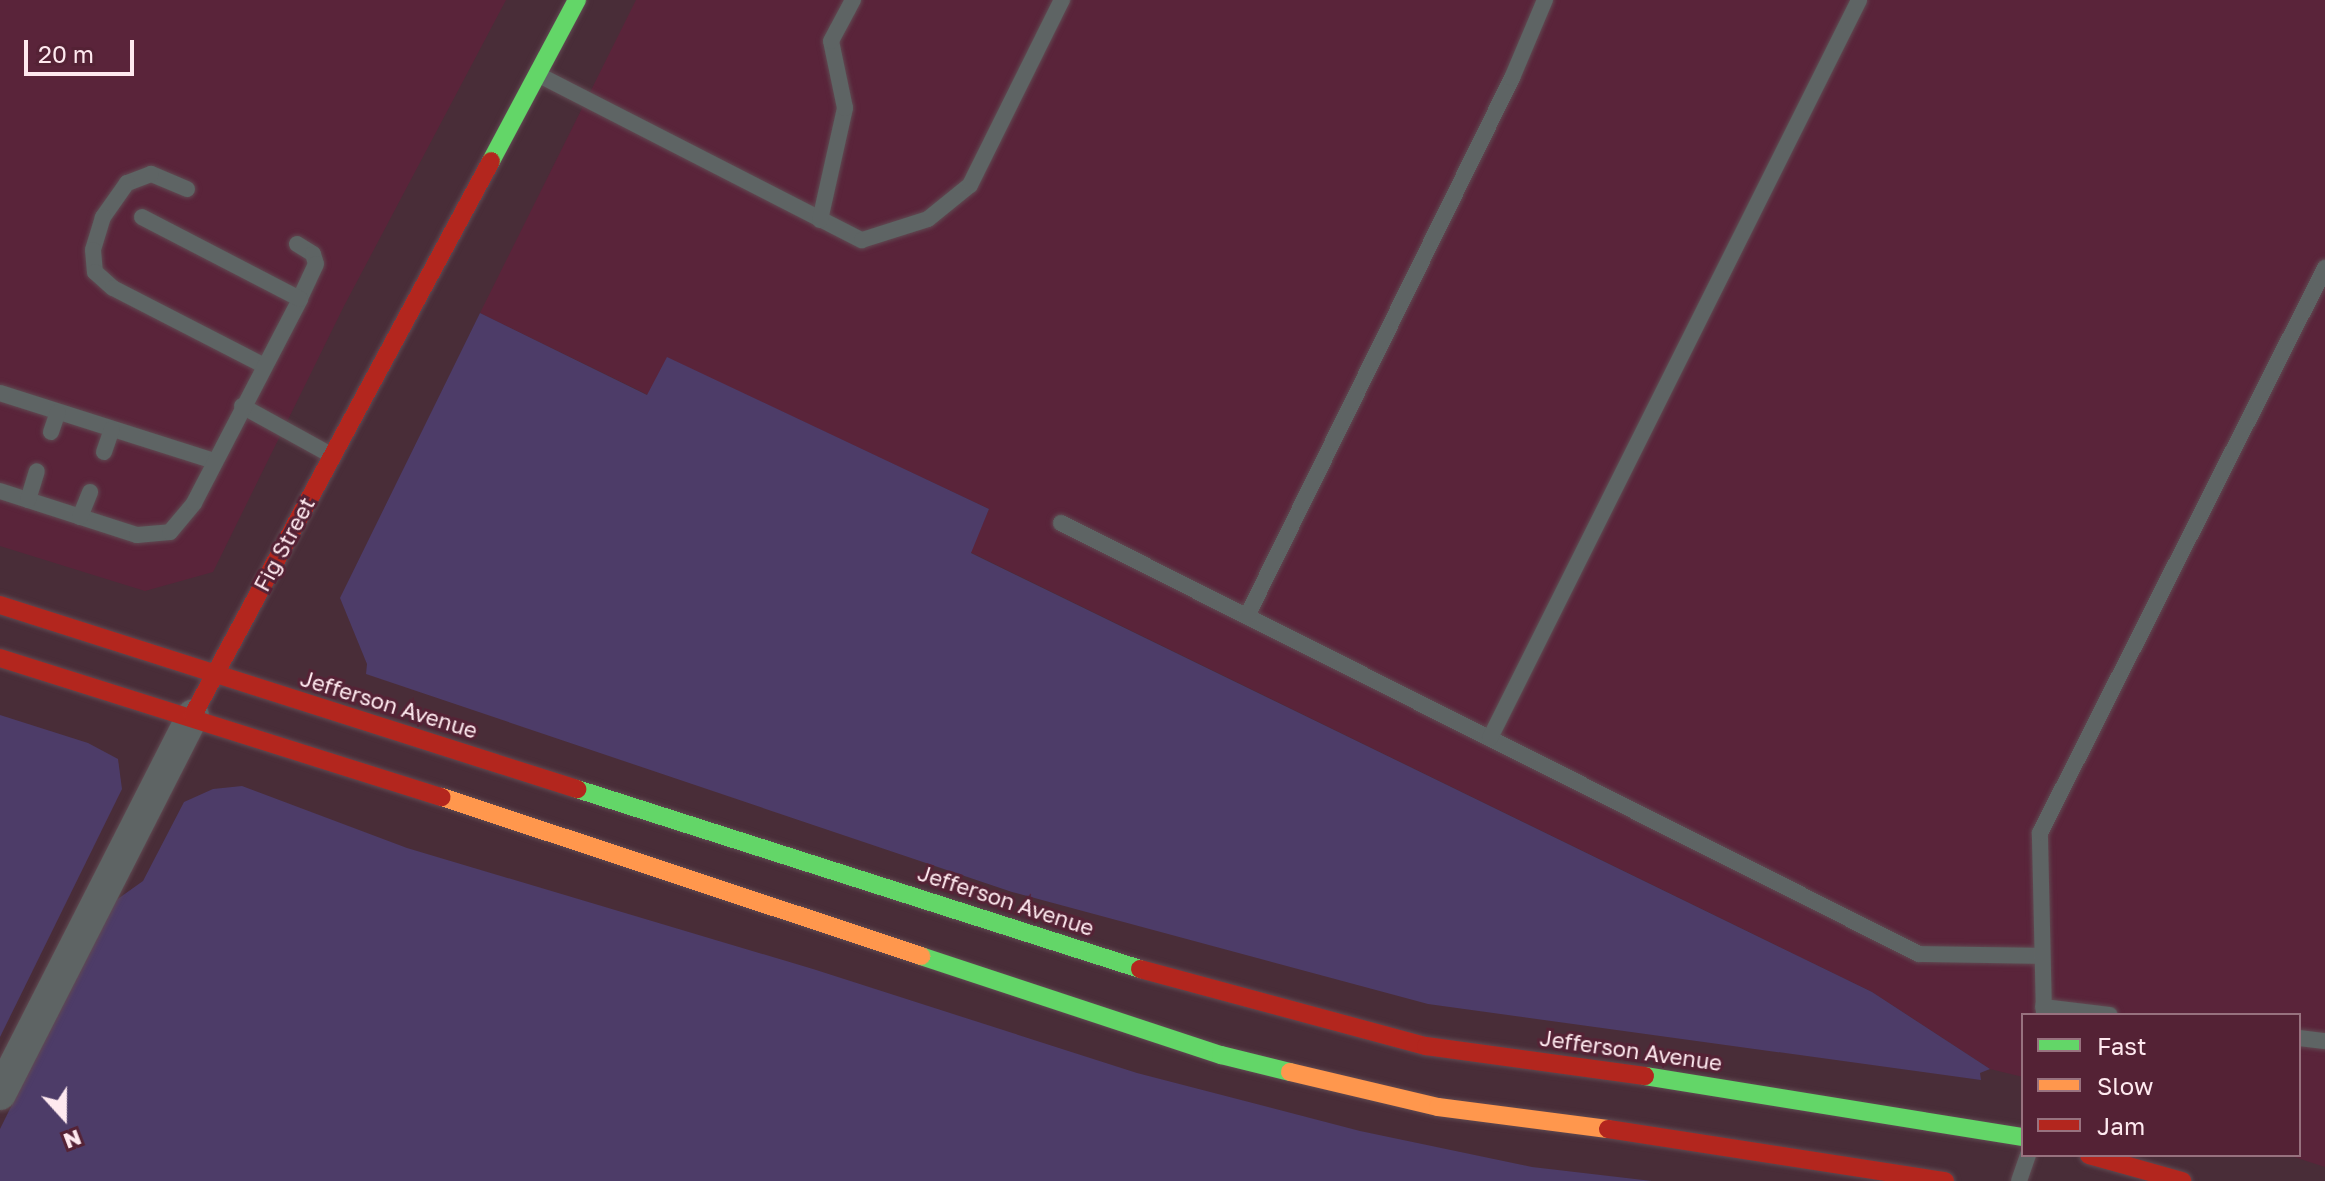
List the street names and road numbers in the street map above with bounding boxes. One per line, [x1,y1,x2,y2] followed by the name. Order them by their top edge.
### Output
[248,492,320,596] street label: Fig Street
[297,665,481,743] street label: Jefferson Avenue
[915,859,1097,941] street label: Jefferson Avenue
[1538,1024,1724,1076] street label: Jefferson Avenue

